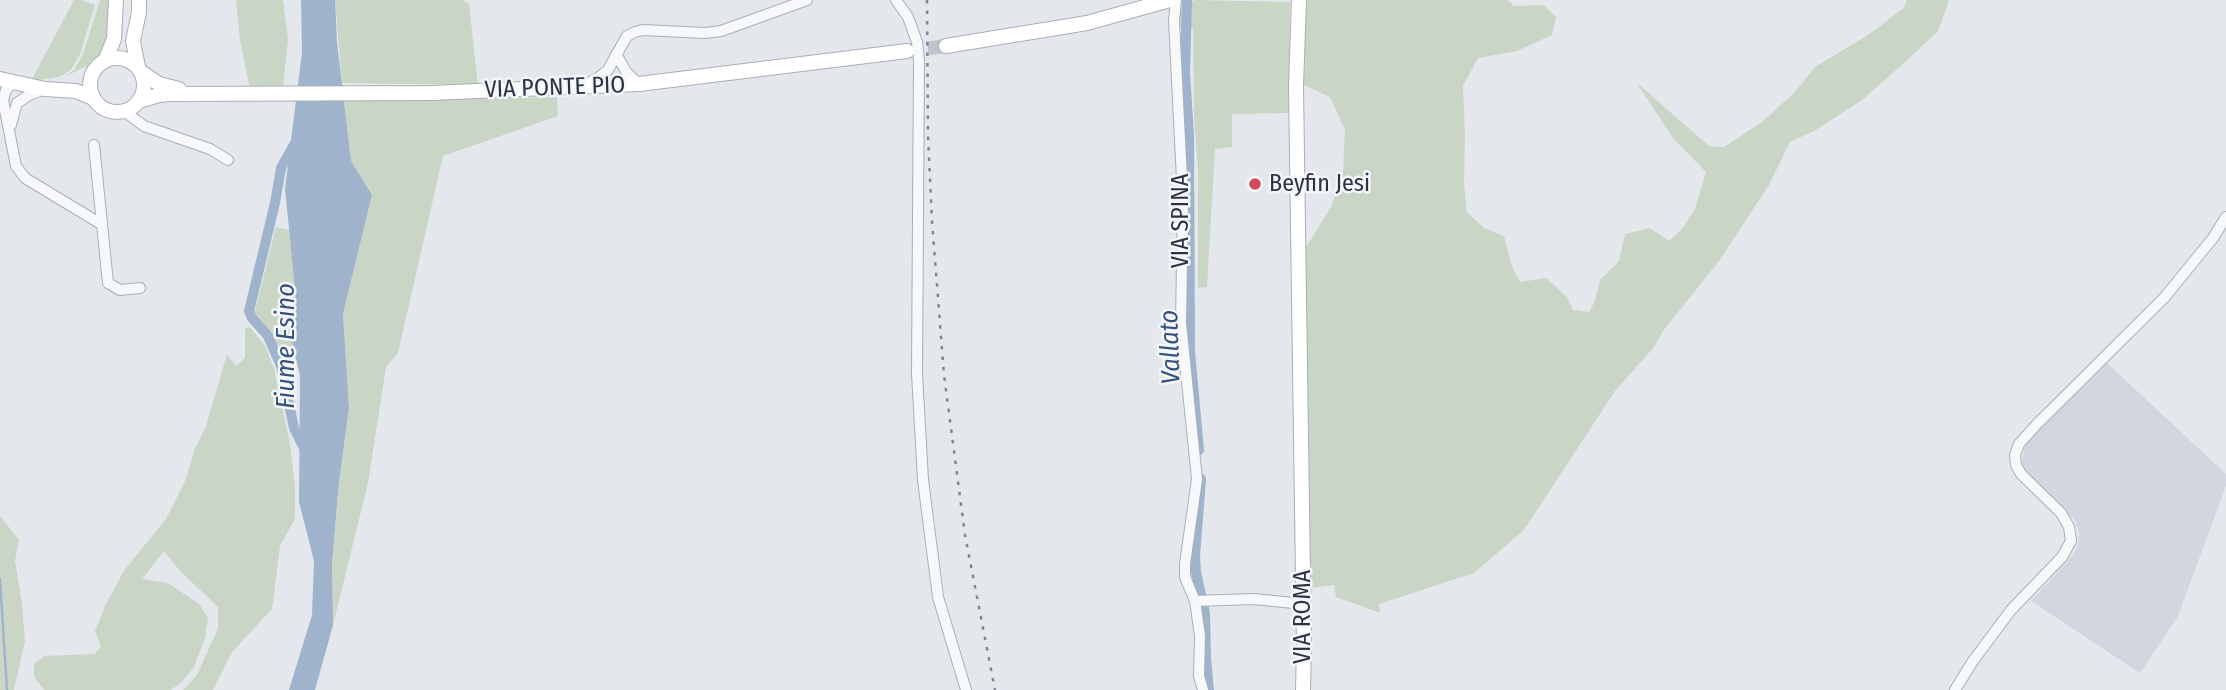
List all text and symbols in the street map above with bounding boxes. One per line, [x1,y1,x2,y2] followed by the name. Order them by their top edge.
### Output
[484,71,626,105] street label: VIA PONTE PIO
[1269,170,1370,198] place label: Beyfin Jesi
[1167,174,1195,268] street label: VIA SPINA
[1247,176,1263,192] marker: Beyfin Jesi
[271,283,303,409] water label: Fiume Esino
[1154,309,1188,385] water label: Vallato
[1289,570,1317,664] street label: VIA ROMA

